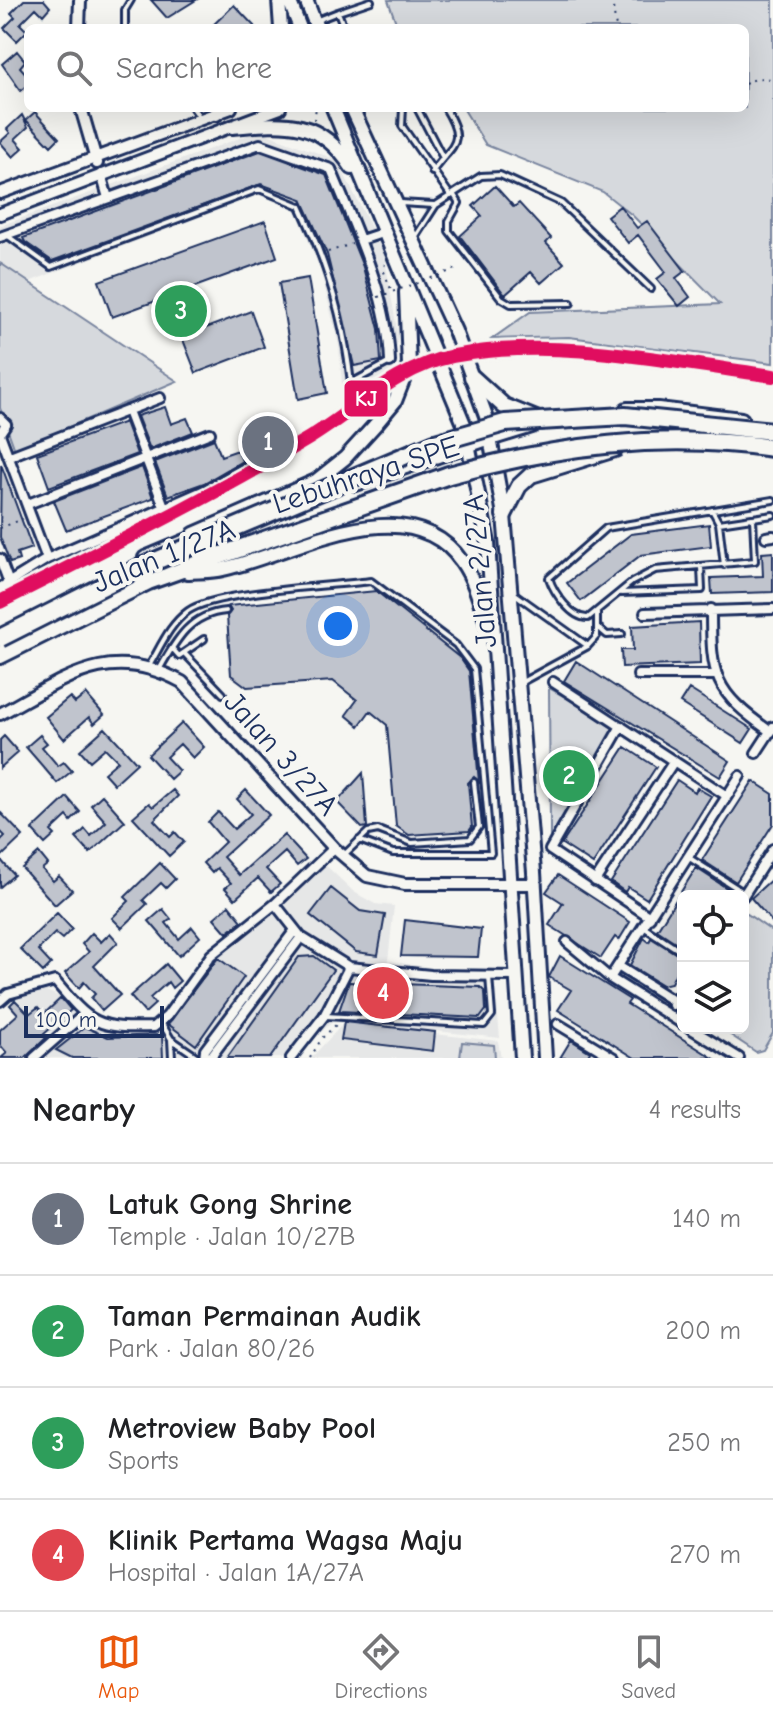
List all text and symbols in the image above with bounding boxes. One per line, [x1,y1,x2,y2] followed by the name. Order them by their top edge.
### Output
[24,24,749,112] search box
[52,46,96,90] icon: search
[116,51,272,86] text: Search here
[155,281,207,341] pin: 3
[343,379,389,418] line badge: KJ
[355,386,377,412] text: KJ
[242,412,294,472] pin: 1
[268,428,464,522] street label: Lebuhraya SPE
[456,493,504,649] street label: Jalan 2/27A
[88,512,240,600] street label: Jalan 1/27A
[318,606,358,646] your location
[217,685,345,823] street label: Jalan 3/27A
[543,746,595,806] pin: 2
[677,890,749,1034] map controls
[677,890,749,962] button: locate
[677,962,749,1034] button: layers
[357,963,409,1023] pin: 4
[24,1002,164,1038] scale bar
[36,1007,97,1033] text: 100 m
[32,1090,135,1130] text: Nearby
[649,1095,741,1125] text: 4 results
[108,1187,352,1222] text: Latuk Gong Shrine
[53,1204,63,1234] text: 1
[672,1204,741,1234] text: 140 m
[108,1222,355,1252] text: Temple · Jalan 10/27B
[108,1299,421,1334] text: Taman Permainan Audik
[52,1316,64,1346] text: 2
[666,1316,741,1346] text: 200 m
[108,1334,315,1364] text: Park · Jalan 80/26
[108,1411,376,1446] text: Metroview Baby Pool
[52,1428,64,1458] text: 3
[667,1428,741,1458] text: 250 m
[108,1446,179,1476] text: Sports
[108,1523,463,1558] text: Klinik Pertama Wagsa Maju
[52,1540,64,1570] text: 4
[669,1540,741,1570] text: 270 m
[108,1558,364,1588] text: Hospital · Jalan 1A/27A
[97,1630,141,1704] tab: Map
[335,1630,428,1704] tab: Directions
[621,1630,676,1704] tab: Saved

